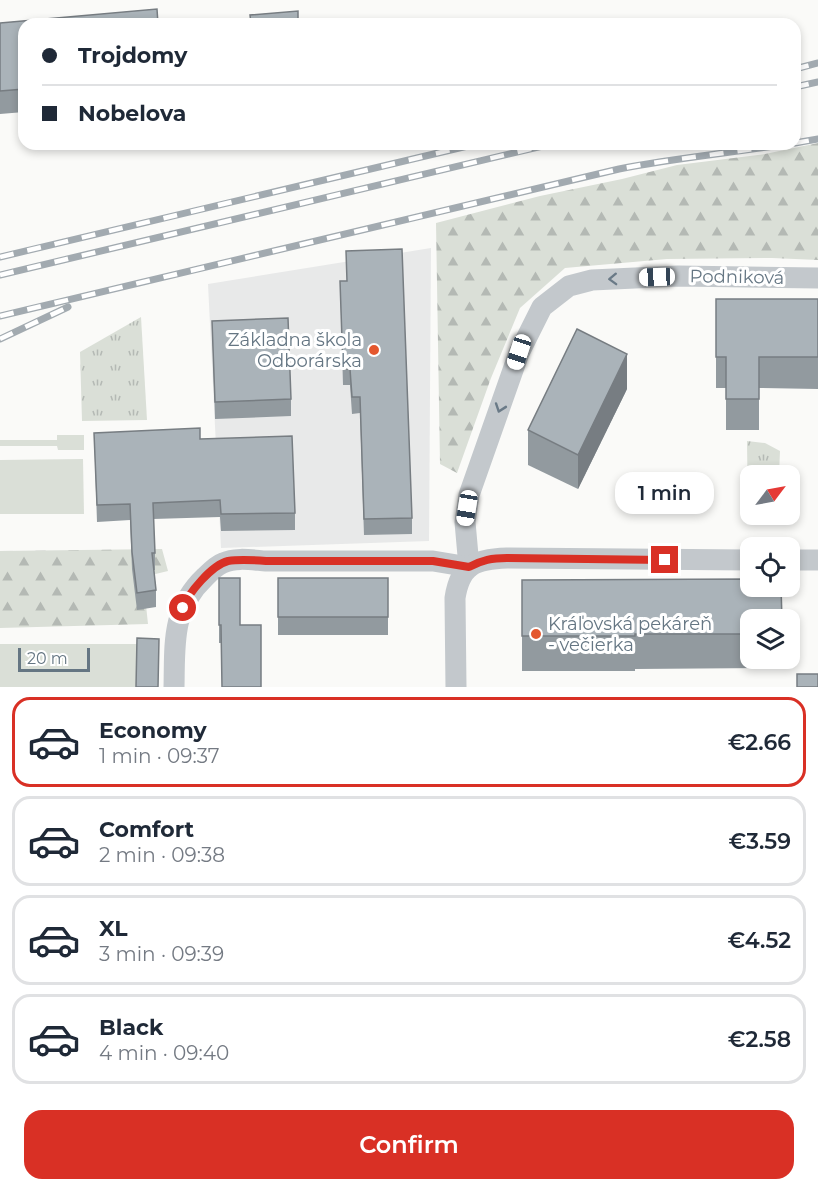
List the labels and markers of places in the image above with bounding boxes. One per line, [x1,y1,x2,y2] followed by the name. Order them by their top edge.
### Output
[228,329,362,372] place label: Základna škola Odborárska
[367,343,381,357] marker: Základna škola Odborárska
[548,613,712,656] place label: Kráľovská pekáreň - večierka
[529,627,543,641] marker: Kráľovská pekáreň - večierka

